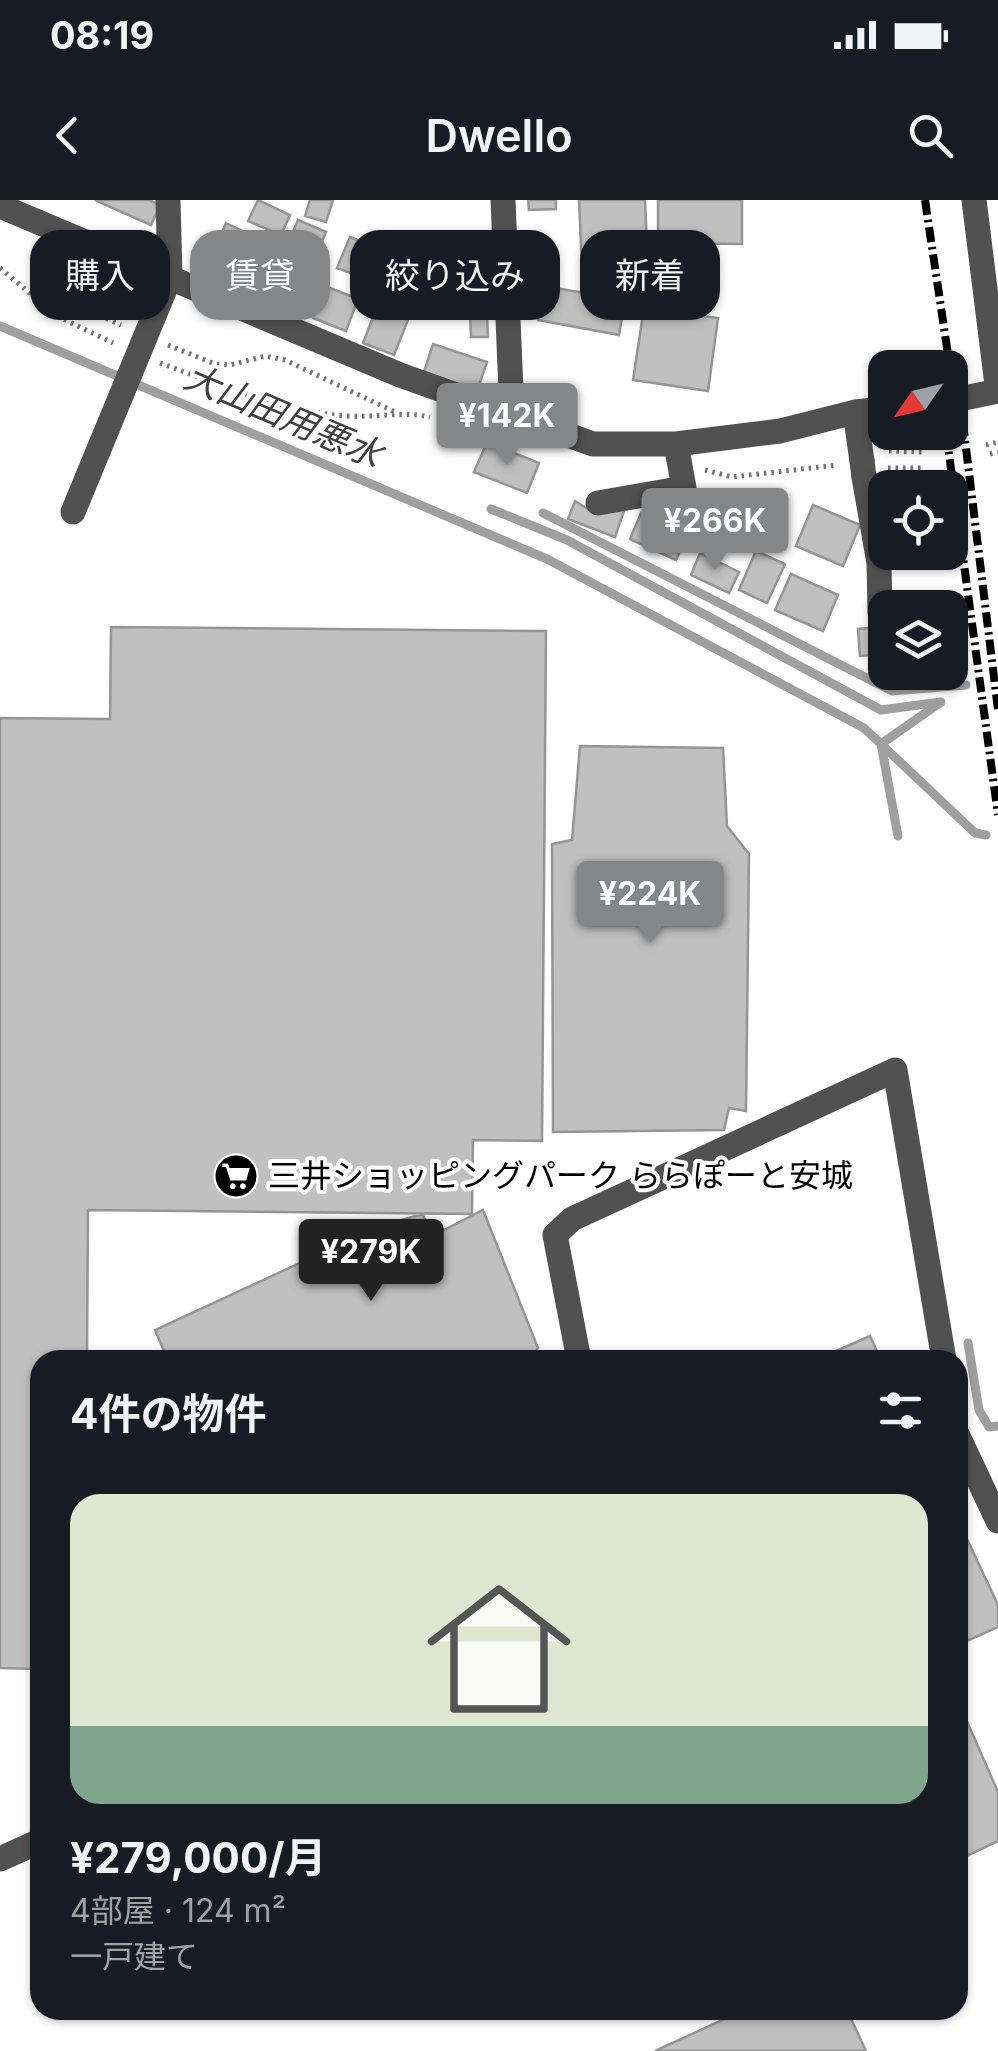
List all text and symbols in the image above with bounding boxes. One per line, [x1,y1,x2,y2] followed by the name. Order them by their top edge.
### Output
[50,12,154,58] text: 08:19
[40,108,95,163] icon: back
[425,108,573,163] text: Dwello
[903,108,958,163] icon: search
[30,230,170,320] chip: 購入
[190,230,330,320] chip: 賃貸
[350,230,560,320] chip: 絞り込み
[580,230,720,320] chip: 新着
[868,350,968,450] north arrow
[868,350,968,690] map controls
[179,355,392,477] water label: 大山田用悪水
[437,383,577,468] pin: ¥142K
[459,396,555,435] text: ¥142K
[868,470,968,570] button: locate
[645,488,785,573] pin: ¥266K
[664,501,766,540] text: ¥266K
[868,590,968,690] button: layers
[580,861,720,946] pin: ¥224K
[599,874,701,913] text: ¥224K
[213,1153,259,1199] supermarket icon: 三井ショッピングパーク ららぽーと安城
[268,1156,853,1195] place label: 三井ショッピングパーク ららぽーと安城
[301,1219,441,1304] pin: ¥279K
[321,1232,421,1271] text: ¥279K
[873,1383,928,1438] icon: filters
[70,1388,266,1439] text: 4件の物件
[409,1559,589,1739] icon: home
[70,1832,327,1883] text: ¥279,000/月
[70,1891,286,1930] text: 4部屋 · 124 m²
[70,1937,198,1976] text: 一戸建て

